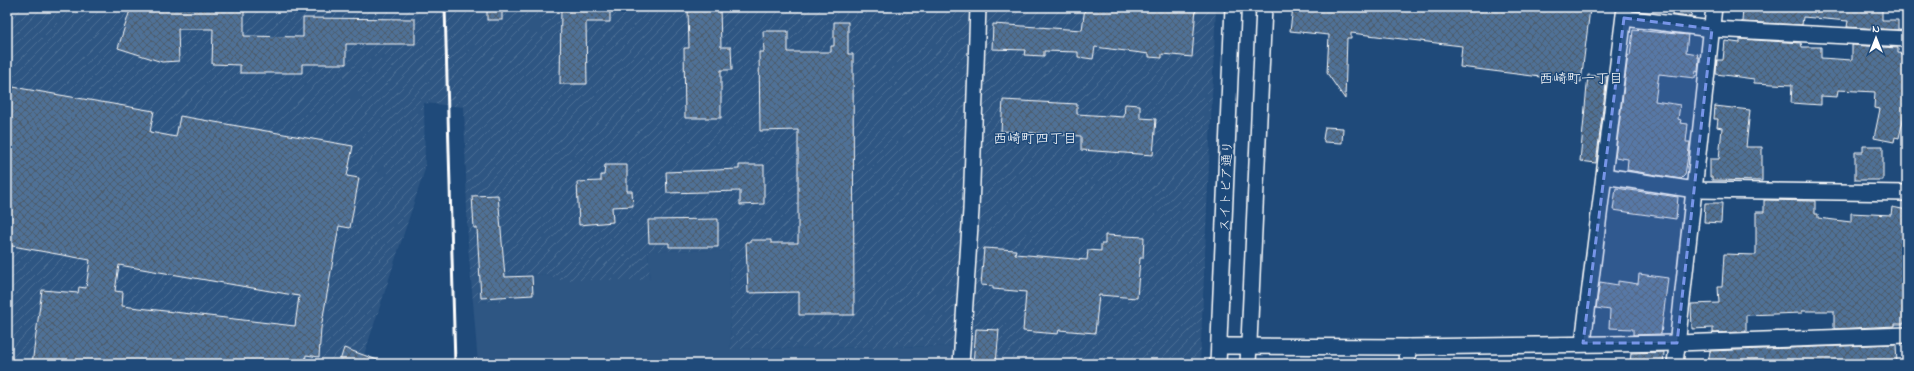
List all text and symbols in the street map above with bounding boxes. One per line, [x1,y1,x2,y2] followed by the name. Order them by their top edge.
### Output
[1856,18,1896,58] north arrow
[1872,21,1880,37] text: N
[1539,69,1623,90] district label: 西崎町一丁目
[993,129,1077,150] district label: 西崎町四丁目
[1215,140,1238,232] street label: スイトピア通り

